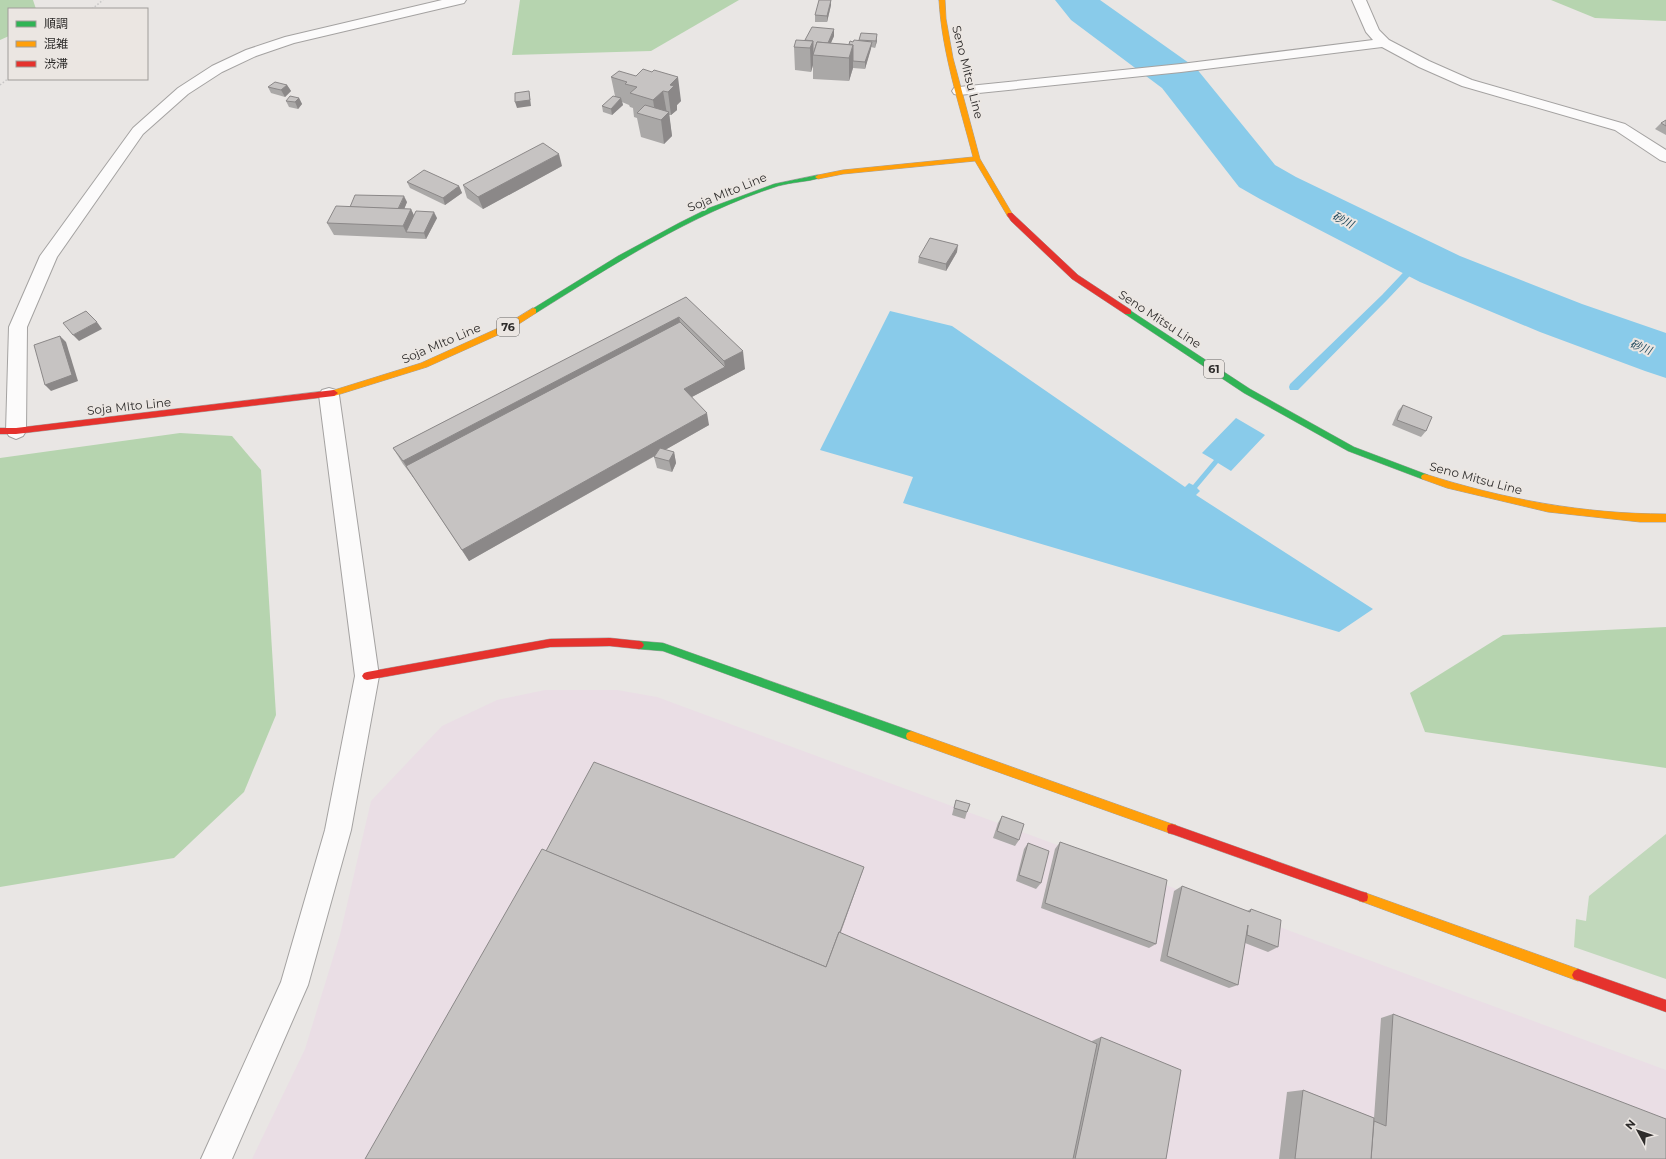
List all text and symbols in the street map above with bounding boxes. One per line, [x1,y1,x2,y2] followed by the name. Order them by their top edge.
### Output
[8,8,148,80] legend
[44,16,68,31] text: 順調
[949,24,987,120] street label: Seno Mitsu Line
[44,36,68,51] text: 混雑
[44,56,68,71] text: 渋滞
[685,169,769,215] street label: Soja MIto Line
[1330,209,1357,232] water label: 砂川
[1116,287,1204,351] street label: Seno Mitsu Line
[497,318,519,336] road number: 76
[399,320,483,366] street label: Soja MIto Line
[1628,337,1655,358] water label: 砂川
[1204,360,1224,378] road number: 61
[86,394,172,418] street label: Soja MIto Line
[1428,458,1524,498] street label: Seno Mitsu Line
[1618,1111,1658,1151] north arrow
[1622,1117,1639,1132] text: N

